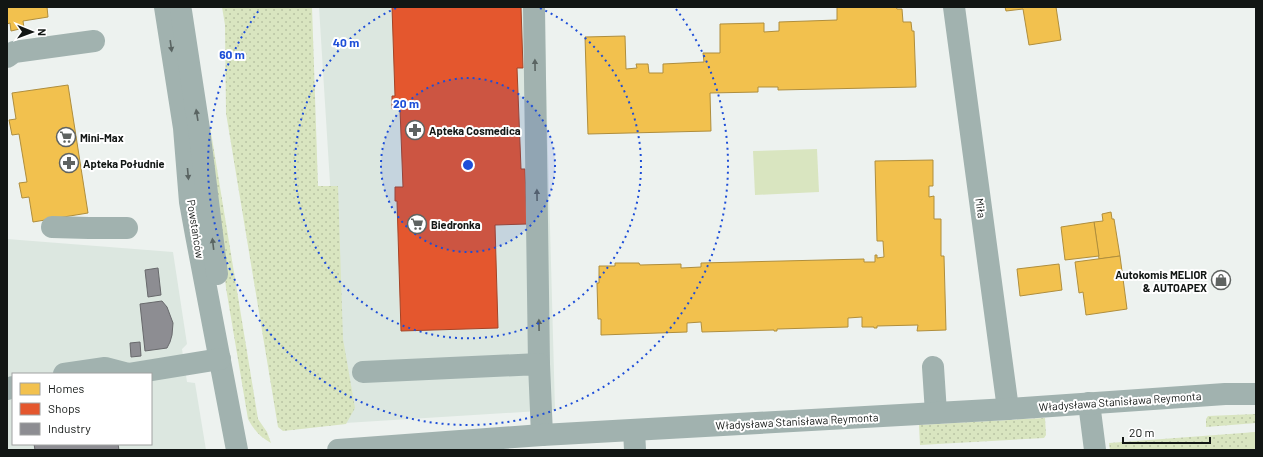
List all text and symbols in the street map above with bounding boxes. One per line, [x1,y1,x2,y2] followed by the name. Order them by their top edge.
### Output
[12,12,52,52] north arrow
[36,28,49,36] text: N
[333,35,359,49] text: 40 m
[168,40,174,52] one-way arrow
[219,47,245,61] text: 60 m
[531,59,538,71] one-way arrow
[393,96,419,110] text: 20 m
[194,109,200,122] one-way arrow
[404,119,426,141] pharmacy icon: Apteka Cosmedica
[429,124,521,137] place label: Apteka Cosmedica
[55,126,77,148] supermarket icon: Mini-Max
[80,131,124,144] place label: Mini-Max
[58,152,80,174] pharmacy icon: Apteka Południe
[83,157,165,170] place label: Apteka Południe
[461,158,475,172] centre of rings
[185,168,191,180] one-way arrow
[534,188,540,201] one-way arrow
[973,197,989,219] street label: Miła
[185,198,207,260] street label: Powstańców
[406,213,428,235] supermarket icon: Biedronka
[431,218,481,231] place label: Biedronka
[210,238,216,251] one-way arrow
[1115,268,1207,294] place label: Autokomis MELIOR & AUTOAPEX
[1210,269,1232,291] shop icon: Autokomis MELIOR & AUTOAPEX
[536,318,542,331] one-way arrow
[12,373,152,445] legend
[48,381,85,395] text: Homes
[1038,389,1202,413] street label: Władysława Stanisława Reymonta
[48,401,81,415] text: Shops
[715,410,879,432] street label: Władysława Stanisława Reymonta
[1123,419,1210,445] scale bar
[48,421,91,435] text: Industry
[1129,425,1155,439] text: 20 m

